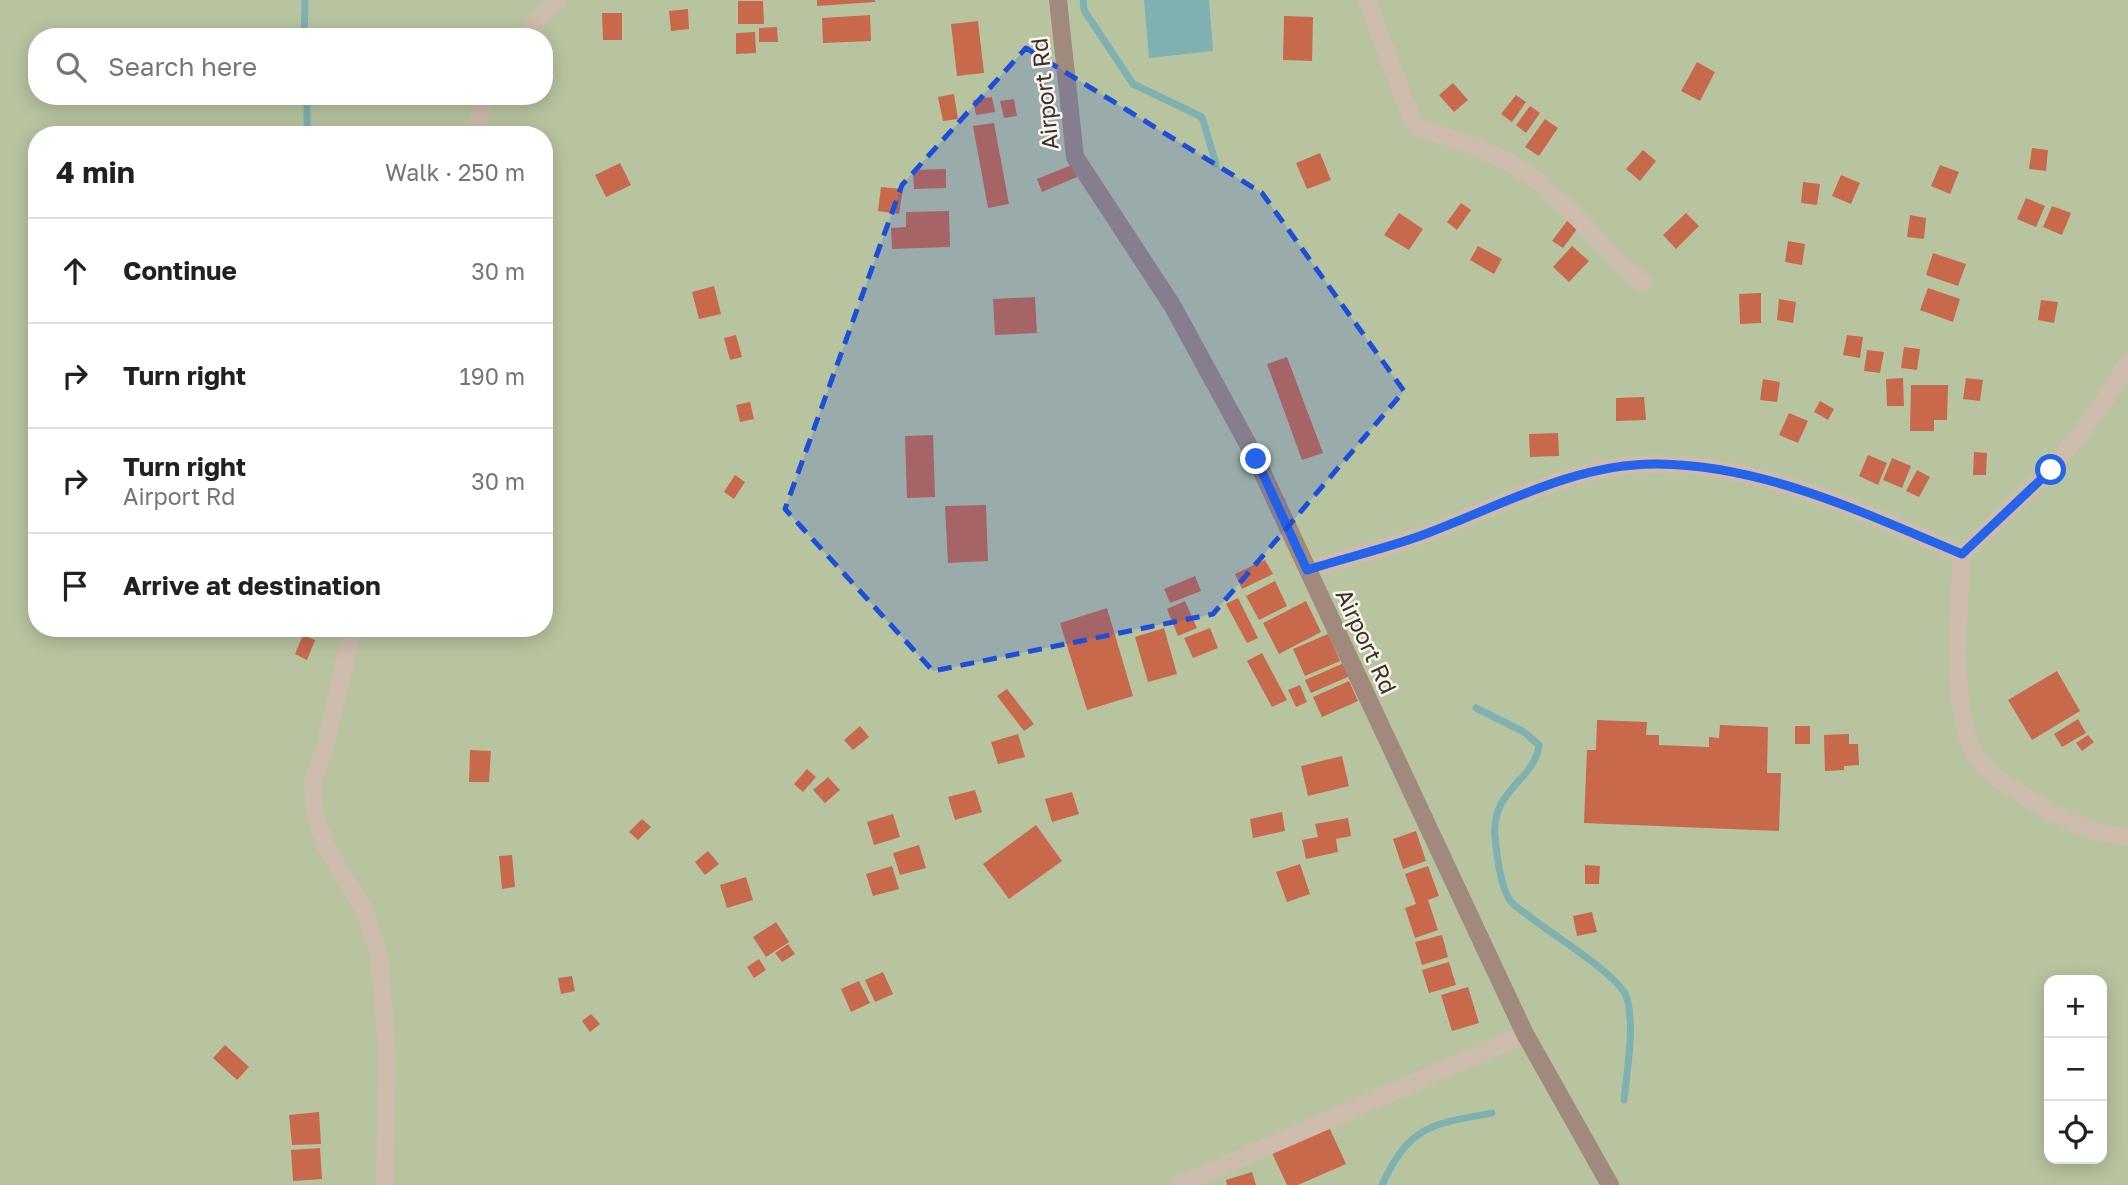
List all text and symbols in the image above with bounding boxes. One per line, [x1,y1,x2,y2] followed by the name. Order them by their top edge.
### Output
[28,28,553,105] search box
[1024,37,1064,151] street label: Airport Rd
[52,48,90,86] icon: search
[108,51,257,82] text: Search here
[56,154,135,190] text: 4 min
[385,158,525,186] text: Walk · 250 m
[56,252,94,290] icon: ahead
[123,255,237,286] text: Continue
[471,257,525,285] text: 30 m
[56,357,94,395] icon: right
[123,360,246,391] text: Turn right
[460,362,525,390] text: 190 m
[1240,443,1271,474] route end
[123,451,246,482] text: Turn right
[2035,454,2066,485] route start
[56,462,94,500] icon: right
[471,467,525,495] text: 30 m
[123,482,235,510] text: Airport Rd
[56,567,94,605] icon: arrive
[123,570,381,601] text: Arrive at destination
[1331,584,1403,698] street label: Airport Rd
[2044,975,2107,1164] map controls
[2044,975,2107,1038] button: +
[2044,1038,2107,1101] button: −
[2044,1101,2107,1164] button: locate

